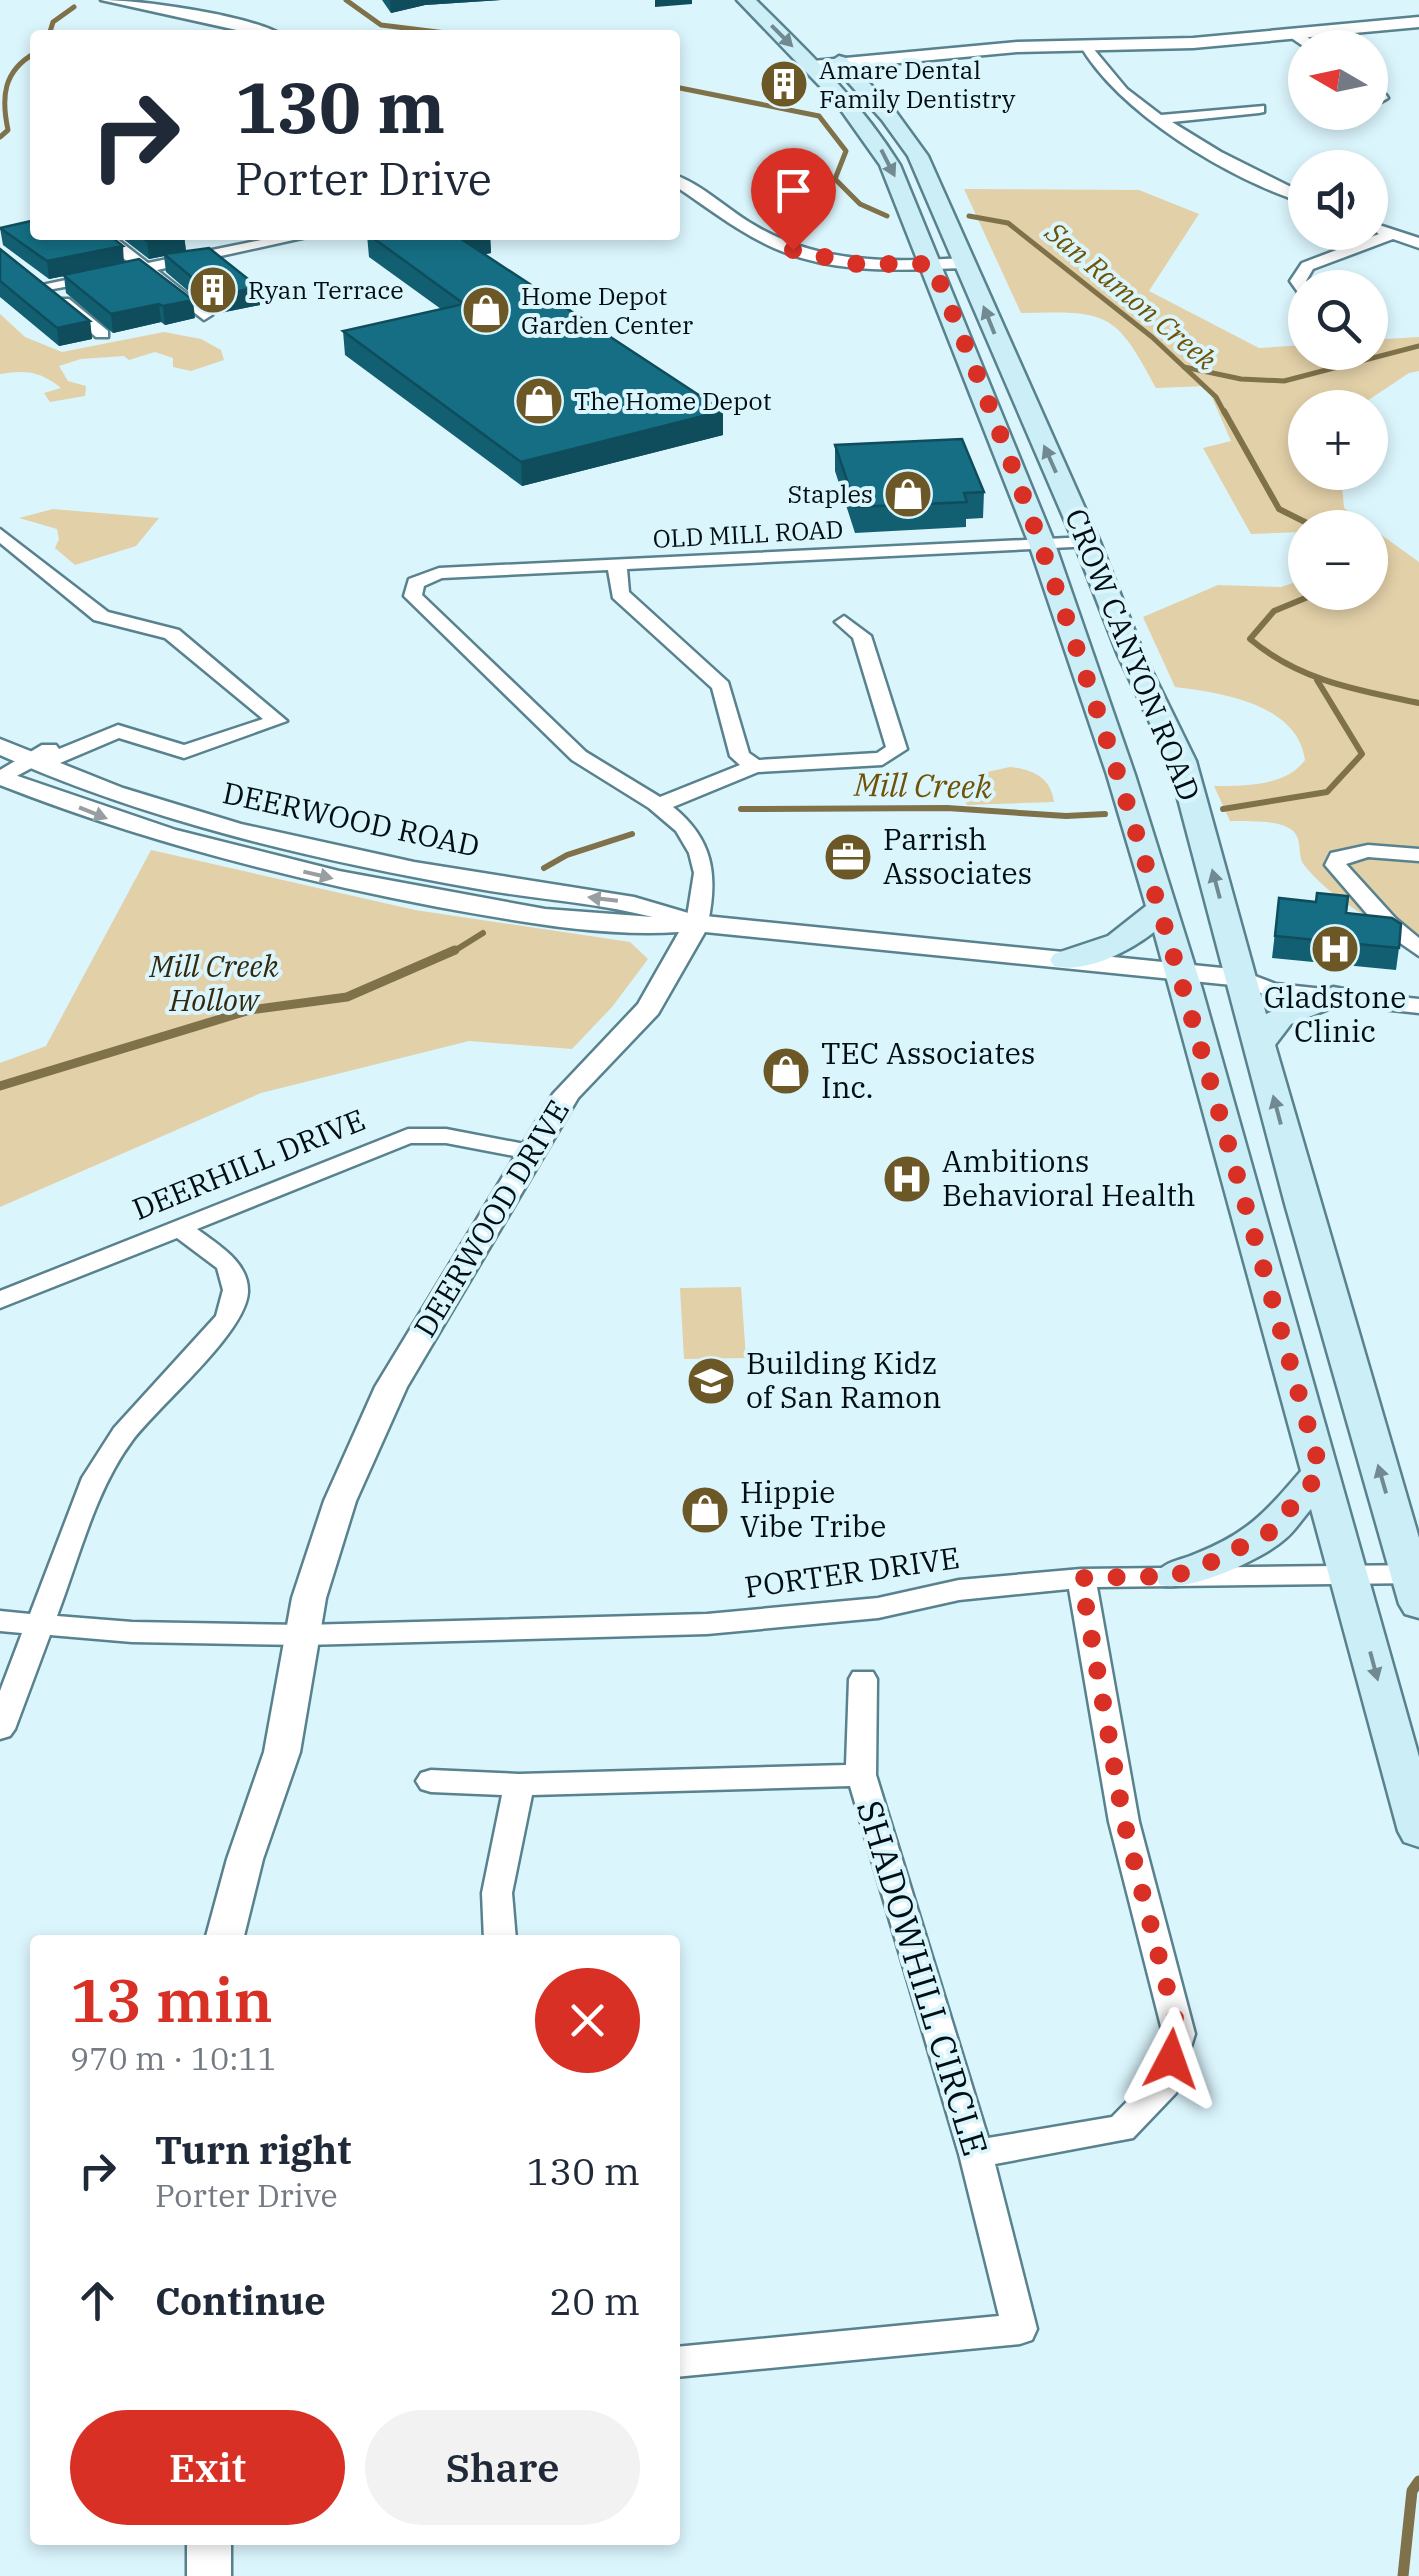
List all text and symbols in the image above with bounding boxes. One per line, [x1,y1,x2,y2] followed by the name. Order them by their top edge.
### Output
[770,23,793,47] one-way arrow
[1288,30,1388,130] north arrow
[1288,30,1388,610] map controls
[819,53,1016,115] place label: Amare Dental Family Dentistry
[758,58,810,110] building icon: Amare Dental Family Dentistry
[235,61,445,152] text: 130 m
[70,70,200,200] icon: right
[751,148,836,251] pin
[235,149,492,207] text: Porter Drive
[879,149,896,178] one-way arrow
[1288,150,1388,250] button: sound
[766,163,821,218] icon: arrive
[1037,213,1225,378] water label: San Ramon Creek
[187,264,239,316] building icon: Ryan Terrace
[1288,270,1388,370] button: search
[248,273,404,306] place label: Ryan Terrace
[521,279,693,341] place label: Home Depot Garden Center
[460,284,512,336] shop icon: Home Depot Garden Center
[981,305,997,335] one-way arrow
[513,375,565,427] shop icon: The Home Depot
[574,384,772,417] place label: The Home Depot
[1288,390,1388,490] button: +
[1041,445,1058,474] one-way arrow
[882,468,934,520] shop icon: Staples
[787,477,873,510] place label: Staples
[1057,503,1210,806] street label: CROW CANYON ROAD
[1288,510,1388,610] button: −
[652,512,844,555] street label: OLD MILL ROAD
[853,763,992,807] water label: Mill Creek
[219,772,483,865] street label: DEERWOOD ROAD
[78,806,108,822] one-way arrow
[883,819,1032,892] place label: Parrish Associates
[822,831,874,883] office icon: Parrish Associates
[303,868,334,883] one-way arrow
[1208,868,1224,899] one-way arrow
[587,891,618,907] one-way arrow
[1309,923,1361,975] hospital icon: Gladstone Clinic
[148,946,279,1019] park label: Mill Creek Hollow
[1264,977,1406,1050] place label: Gladstone Clinic
[821,1033,1035,1106] place label: TEC Associates Inc.
[760,1045,812,1097] shop icon: TEC Associates Inc.
[404,1092,577,1344] street label: DEERWOOD DRIVE
[1269,1094,1285,1125] one-way arrow
[127,1099,370,1228] street label: DEERHILL DRIVE
[942,1141,1196,1214] place label: Ambitions Behavioral Health
[881,1153,933,1205] hospital icon: Ambitions Behavioral Health
[746,1343,941,1416] place label: Building Kidz of San Ramon
[685,1355,737,1407] school or university icon: Building Kidz of San Ramon
[1374,1463,1389,1494] one-way arrow
[740,1472,886,1545] place label: Hippie Vibe Tribe
[679,1484,731,1536] shop icon: Hippie Vibe Tribe
[742,1537,962,1606] street label: PORTER DRIVE
[1367,1651,1383,1682] one-way arrow
[847,1795,999,2161] street label: SHADOWHILL CIRCLE
[70,1960,273,2039] text: 13 min
[535,1968,640,2073] button: close
[1119,2007,1223,2111] position arrow
[70,2037,277,2079] text: 970 m · 10:11
[155,2125,351,2174] text: Turn right
[70,2143,125,2198] icon: right
[527,2146,640,2195] text: 130 m
[155,2174,338,2216] text: Porter Drive
[70,2273,125,2328] icon: ahead
[155,2276,326,2325] text: Continue
[549,2276,640,2325] text: 20 m
[70,2410,345,2525] button: Exit
[365,2410,640,2525] button: Share

